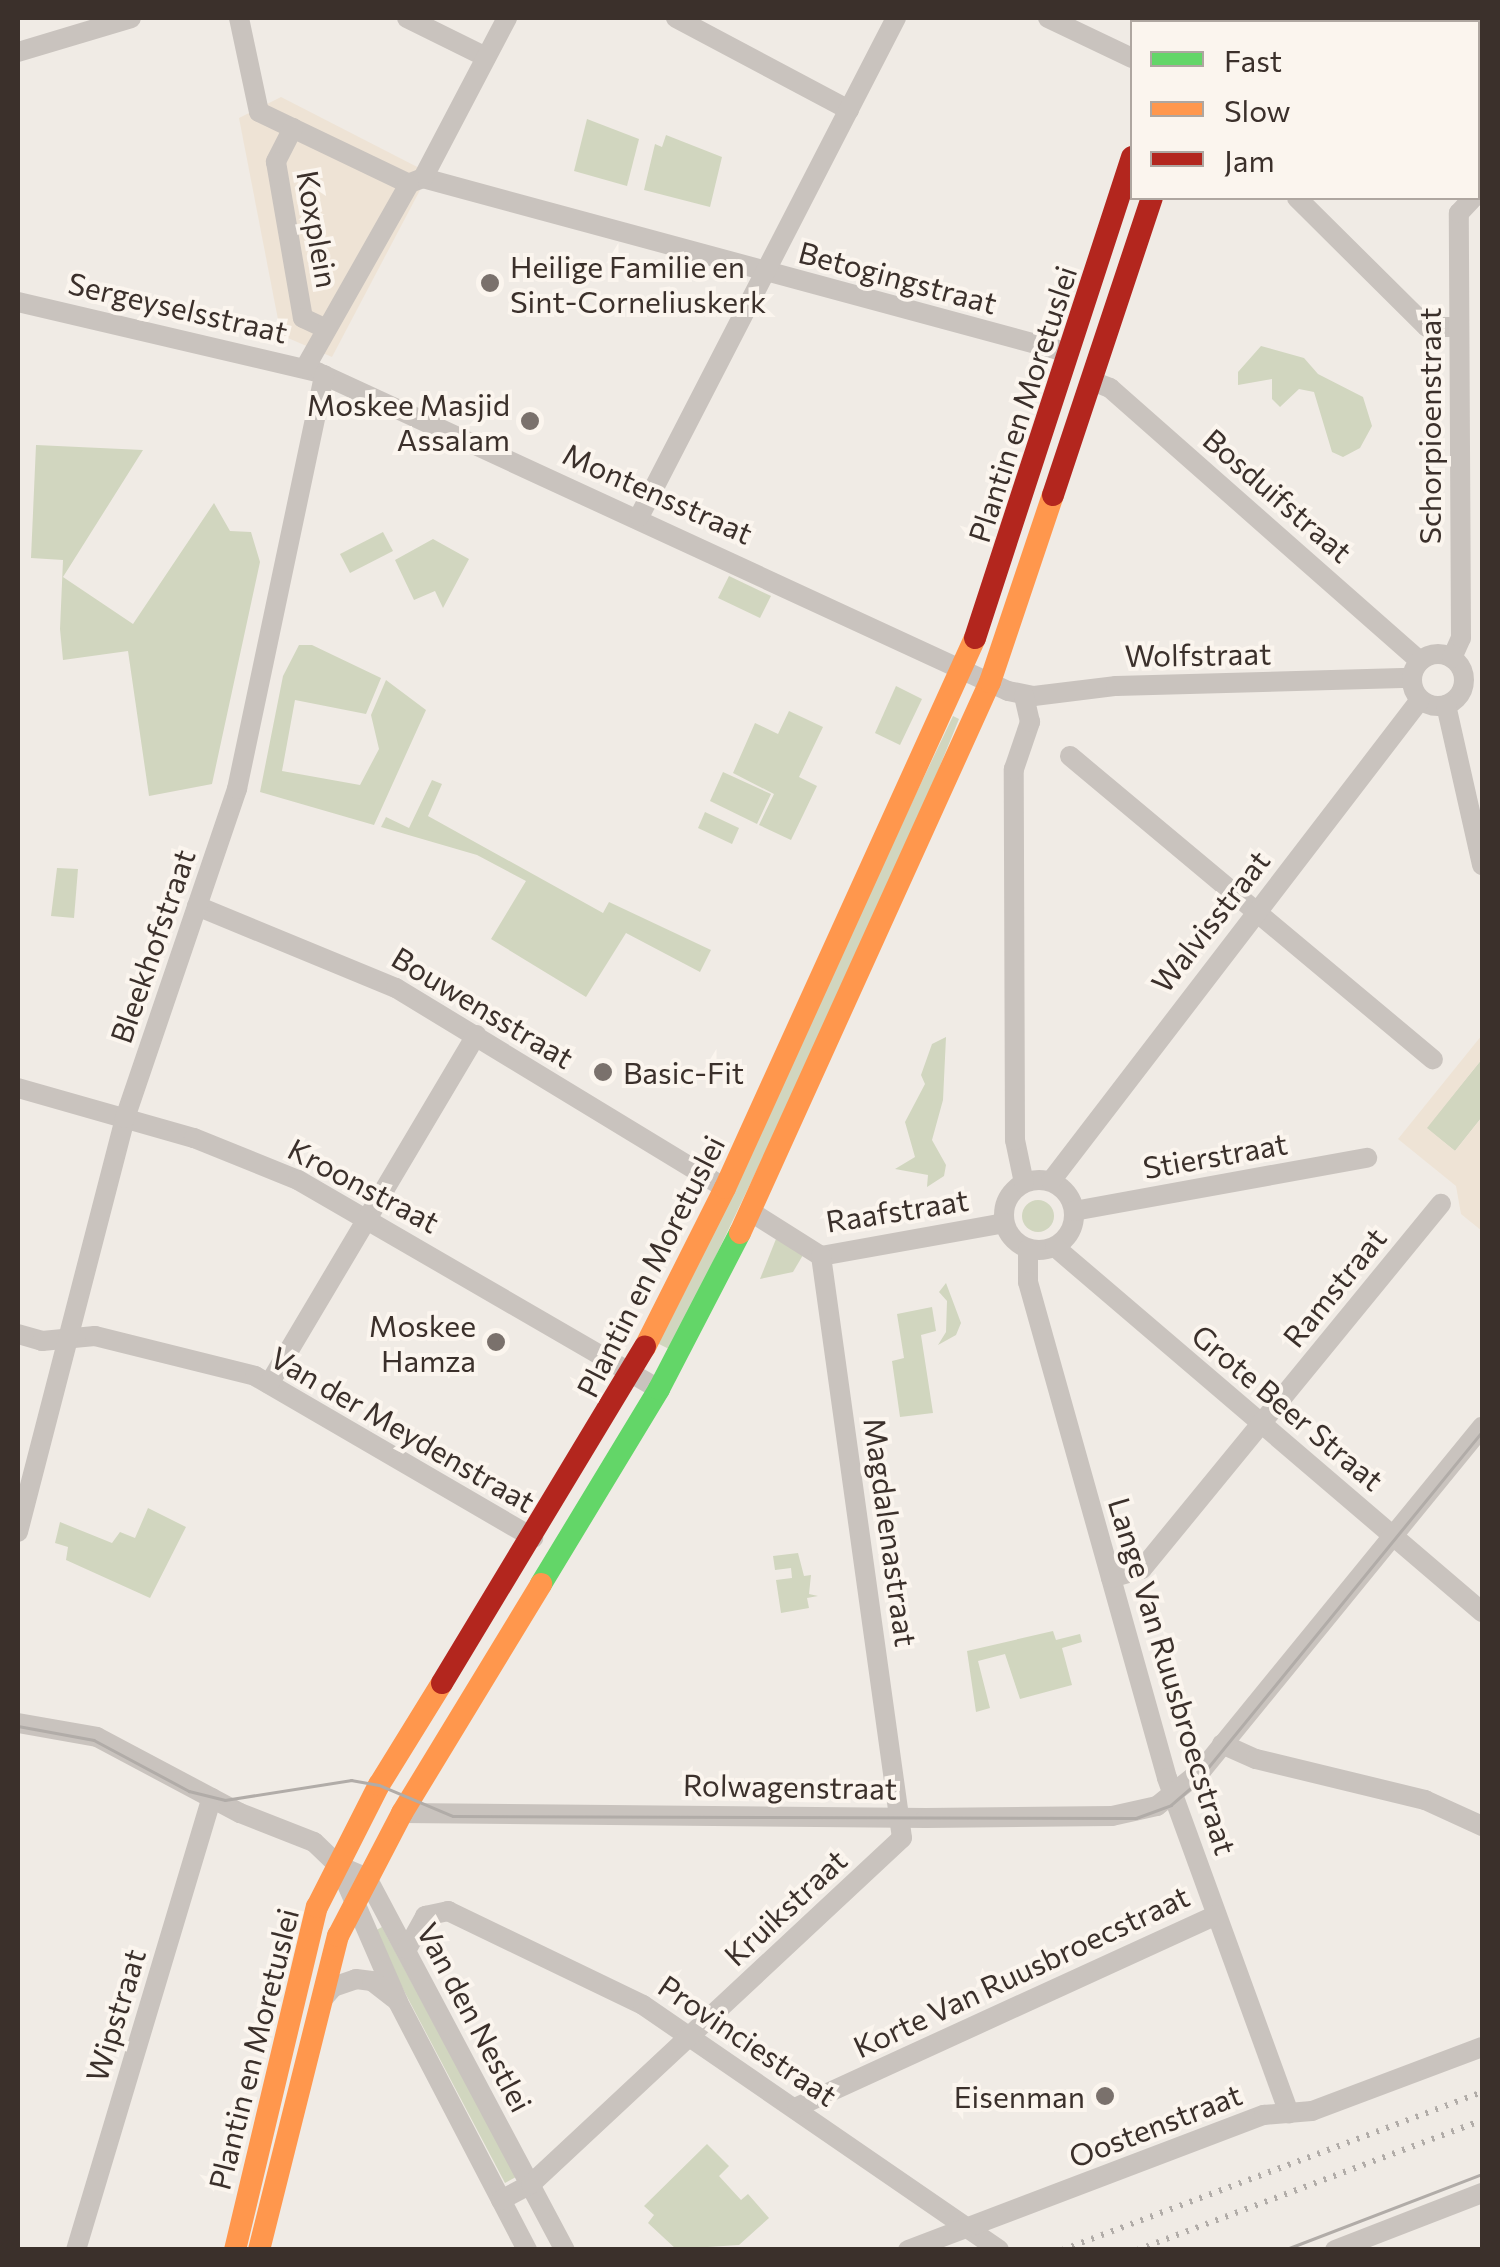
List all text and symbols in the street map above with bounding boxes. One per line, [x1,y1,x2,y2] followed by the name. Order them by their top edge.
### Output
[1130,20,1480,200] legend
[1224,41,1282,78] text: Fast
[1224,91,1291,128] text: Slow
[1224,141,1275,178] text: Jam
[290,168,346,290] street label: Koxplein
[795,233,1001,321] street label: Betogingstraat
[510,248,766,318] place label: Heilige Familie en Sint-Corneliuskerk
[960,261,1084,547] street label: Plantin en Moretuslei
[65,264,291,350] street label: Sergeyselsstraat
[479,272,501,294] marker: Heilige Familie en Sint-Corneliuskerk
[1411,307,1447,545] street label: Schorpioenstraat
[307,386,510,456] place label: Moskee Masjid Assalam
[519,410,541,432] marker: Moskee Masjid Assalam
[1196,421,1360,569] street label: Bosduifstraat
[558,435,758,551] street label: Montensstraat
[1124,635,1272,673] street label: Wolfstraat
[1143,843,1277,999] street label: Walvisstraat
[102,844,202,1048] street label: Bleekhofstraat
[386,939,580,1075] street label: Bouwensstraat
[623,1054,744,1090] place label: Basic-Fit
[592,1061,614,1083] marker: Basic-Fit
[1140,1125,1290,1185] street label: Stierstraat
[568,1129,732,1403] street label: Plantin en Moretuslei
[282,1130,446,1240] street label: Kroonstraat
[823,1181,971,1239] street label: Raafstraat
[1275,1220,1393,1354] street label: Ramstraat
[369,1307,476,1378] place label: Moskee Hamza
[1185,1317,1391,1497] street label: Grote Beer Straat
[485,1331,507,1353] marker: Moskee Hamza
[264,1339,542,1519] street label: Van der Meydenstraat
[857,1415,925,1649] street label: Magdalenastraat
[1102,1493,1244,1859] street label: Lange Van Ruusbroecstraat
[683,1766,897,1806] street label: Rolwagenstraat
[716,1841,854,1973] street label: Kruikstraat
[847,1877,1195,2065] street label: Korte Van Ruusbroecstraat
[201,1905,305,2193] street label: Plantin en Moretuslei
[410,1916,540,2118] street label: Van den Nestlei
[78,1944,152,2086] street label: Wipstraat
[652,1967,844,2113] street label: Provinciestraat
[1064,2076,1246,2174] street label: Oostenstraat
[954,2078,1085,2114] place label: Eisenman
[1094,2085,1116,2107] marker: Eisenman

